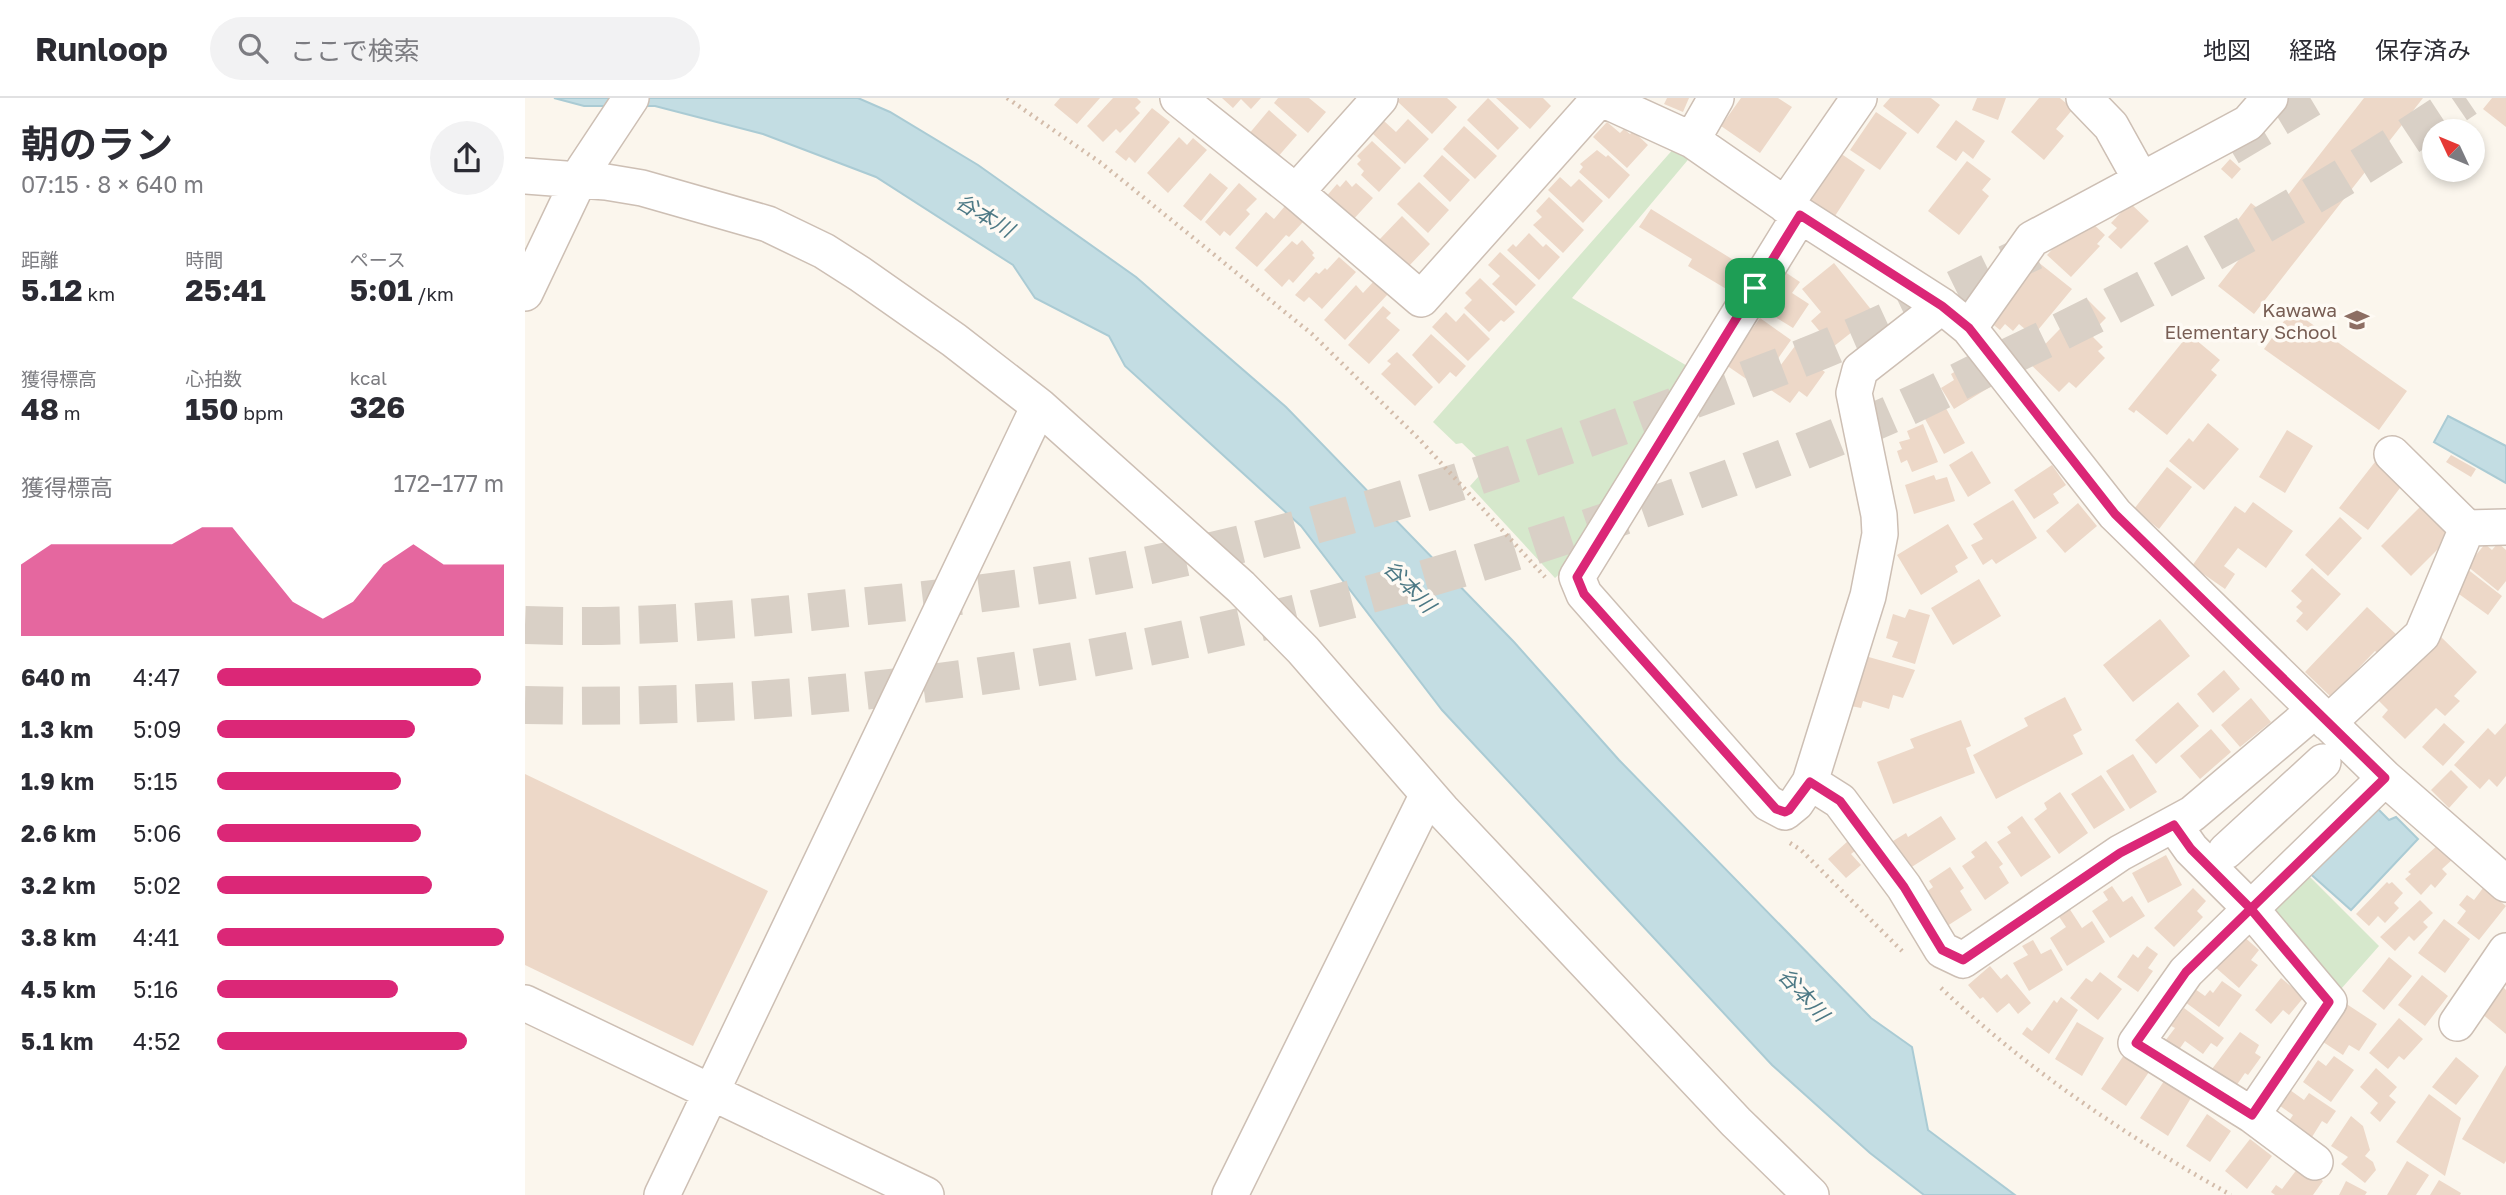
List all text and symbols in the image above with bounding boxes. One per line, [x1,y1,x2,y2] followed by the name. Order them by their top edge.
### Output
[210,17,700,80] search box
[35,29,168,68] text: Runloop
[234,29,272,67] icon: search
[290,35,420,66] text: ここで検索
[2203,35,2251,64] text: 地図
[2289,35,2337,64] text: 経路
[2375,35,2471,64] text: 保存済み
[2422,119,2485,182] north arrow
[2422,119,2485,182] map controls
[21,121,173,166] text: 朝のラン
[430,121,504,195] button: share
[21,170,204,198] text: 07:15 · 8 × 640 m
[951,188,1020,243] water label: 谷本川
[21,248,59,271] text: 距離
[185,248,223,271] text: 時間
[350,248,406,271] text: ペース
[1725,258,1785,318] pin
[1736,269,1774,307] icon: arrive
[21,272,83,308] text: 5.12
[185,272,266,308] text: 25:41
[350,272,413,308] text: 5:01
[83,282,115,305] text: km
[413,282,454,305] text: /km
[2164,298,2337,343] place label: Kawawa Elementary School
[2343,306,2371,334] school or university icon: Kawawa Elementary School
[350,366,387,389] text: kcal
[21,367,97,390] text: 獲得標高
[185,367,242,390] text: 心拍数
[350,389,405,425] text: 326
[21,391,59,427] text: 48
[185,391,239,427] text: 150
[59,401,81,424] text: m
[239,401,284,424] text: bpm
[393,469,504,497] text: 172–177 m
[21,473,113,501] text: 獲得標高
[1379,554,1443,619] water label: 谷本川
[21,663,91,691] text: 640 m
[133,663,180,691] text: 4:47
[21,715,93,743] text: 1.3 km
[133,715,181,743] text: 5:09
[21,767,94,795] text: 1.9 km
[133,767,178,795] text: 5:15
[21,819,96,847] text: 2.6 km
[133,819,181,847] text: 5:06
[21,871,96,899] text: 3.2 km
[133,871,181,899] text: 5:02
[21,923,96,951] text: 3.8 km
[133,923,179,951] text: 4:41
[1773,962,1836,1028] water label: 谷本川
[21,975,96,1003] text: 4.5 km
[133,975,178,1003] text: 5:16
[21,1027,93,1055] text: 5.1 km
[133,1027,181,1055] text: 4:52

